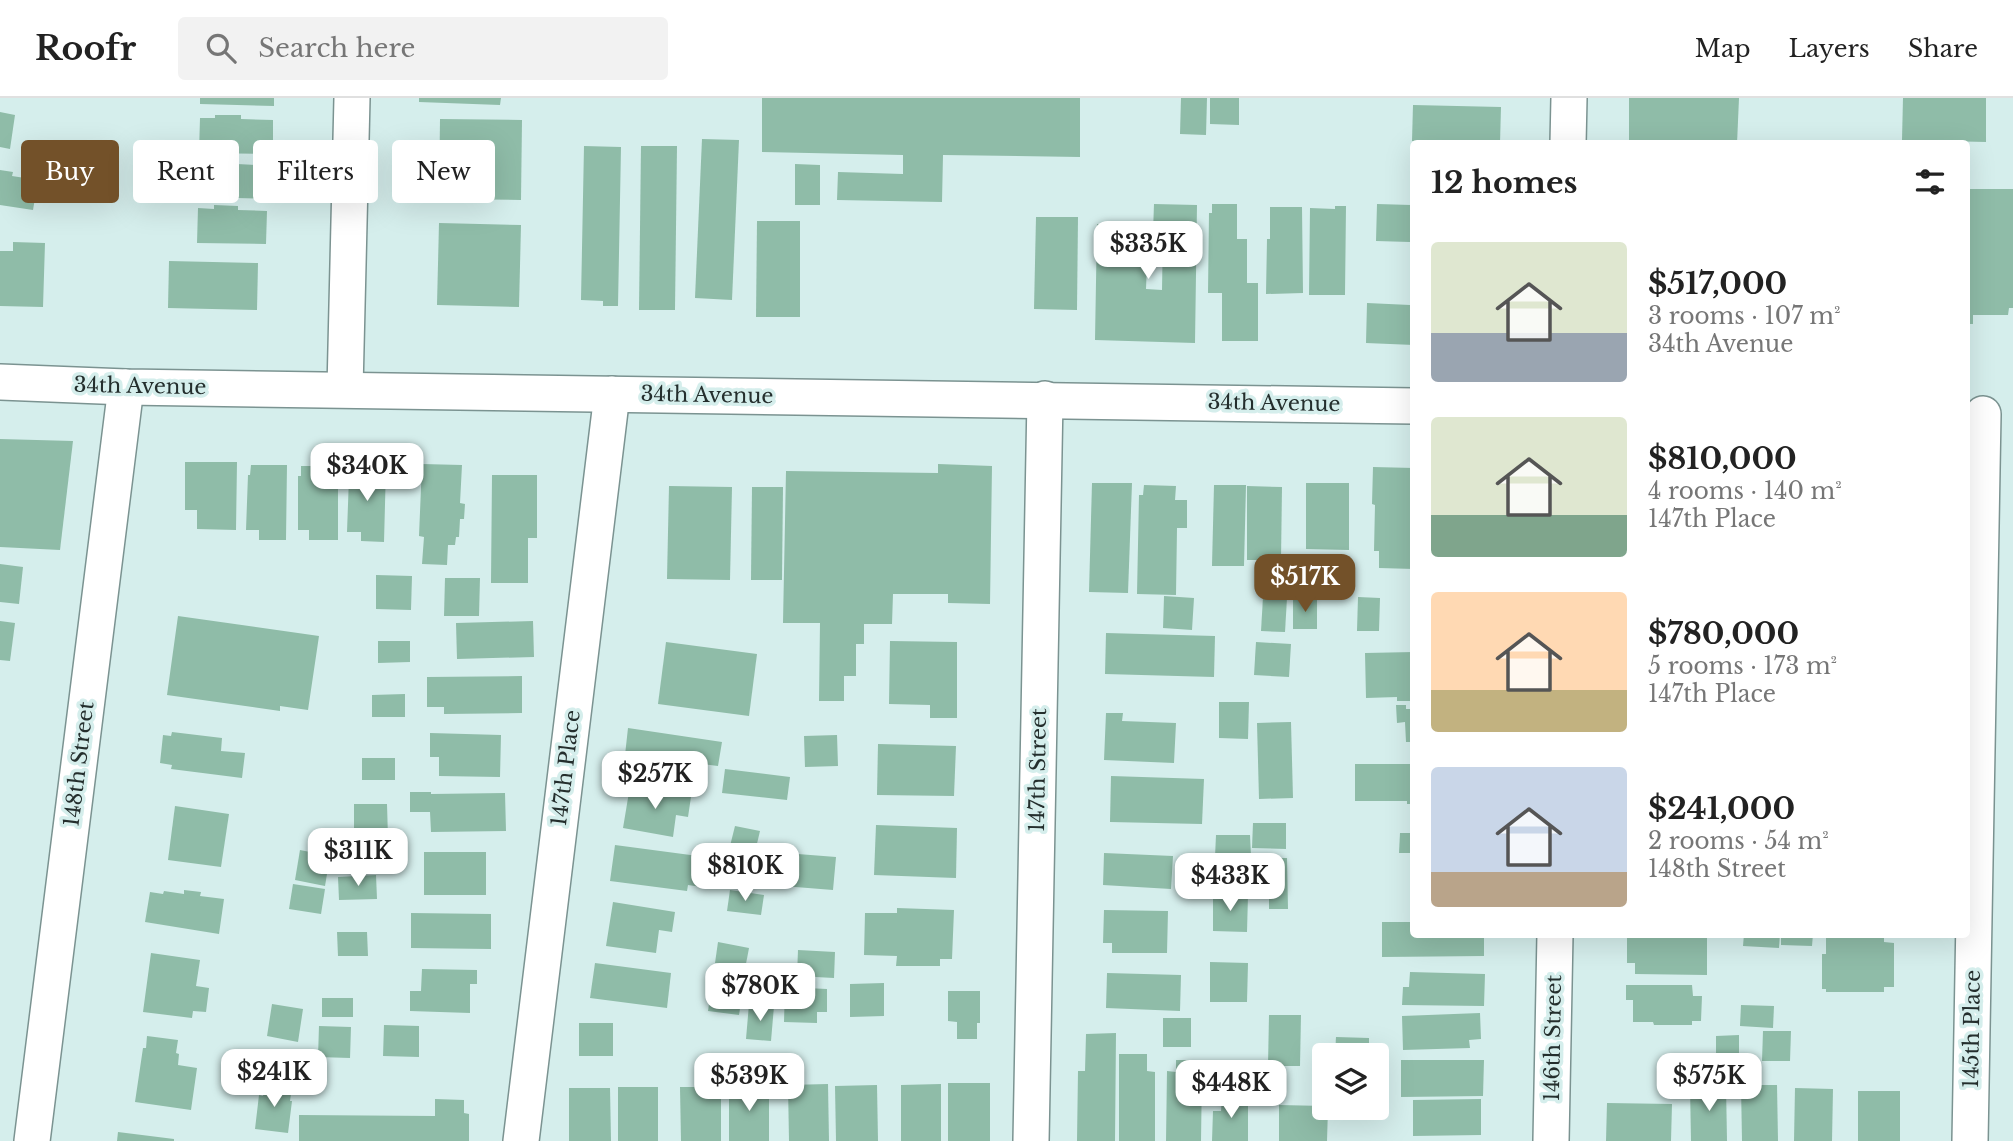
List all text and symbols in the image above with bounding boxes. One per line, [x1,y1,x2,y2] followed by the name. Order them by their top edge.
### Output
[178,17,668,80] search box
[35,28,136,69] text: Roofr
[202,29,240,67] icon: search
[258,32,416,64] text: Search here
[1695,34,1751,63] text: Map
[1789,34,1870,63] text: Layers
[1908,34,1978,63] text: Share
[21,140,119,203] chip: Buy
[133,140,239,203] chip: Rent
[253,140,378,203] chip: Filters
[392,140,495,203] chip: New
[1911,163,1949,201] icon: filters
[1431,164,1578,201] text: 12 homes
[1099,222,1197,281] pin: $335K
[1110,230,1186,258] text: $335K
[1648,265,1787,302] text: $517,000
[1487,270,1571,354] icon: home
[1648,302,1841,330] text: 3 rooms · 107 m²
[1648,330,1793,358] text: 34th Avenue
[73,372,207,400] street label: 34th Avenue
[640,381,774,409] street label: 34th Avenue
[1207,389,1341,417] street label: 34th Avenue
[1648,440,1797,477] text: $810,000
[318,444,416,503] pin: $340K
[1487,445,1571,529] icon: home
[326,452,408,480] text: $340K
[1648,477,1842,505] text: 4 rooms · 140 m²
[1648,505,1776,533] text: 147th Place
[1256,554,1354,614] pin: $517K
[1270,563,1340,591] text: $517K
[1648,615,1799,652] text: $780,000
[1487,620,1571,704] icon: home
[1648,652,1837,680] text: 5 rooms · 173 m²
[1648,680,1776,708] text: 147th Place
[58,700,100,828] street label: 148th Street
[546,708,586,828] street label: 147th Place
[1024,708,1052,832] street label: 147th Street
[606,752,704,811] pin: $257K
[618,760,692,788] text: $257K
[1648,790,1795,827] text: $241,000
[1487,795,1571,879] icon: home
[1648,827,1829,855] text: 2 rooms · 54 m²
[309,828,407,888] pin: $311K
[324,837,392,865] text: $311K
[696,844,794,903] pin: $810K
[707,852,783,880] text: $810K
[1181,854,1279,913] pin: $433K
[1648,855,1786,883] text: 148th Street
[1191,862,1269,890] text: $433K
[711,964,809,1023] pin: $780K
[1958,970,1986,1088] street label: 145th Place
[721,972,799,1000] text: $780K
[1539,974,1567,1102] street label: 146th Street
[1312,1043,1389,1120] map controls
[1312,1043,1389,1120] button: layers
[225,1049,323,1109] pin: $241K
[700,1054,798,1113] pin: $539K
[1660,1054,1758,1113] pin: $575K
[237,1058,311,1086] text: $241K
[1182,1060,1280,1120] pin: $448K
[710,1062,788,1090] text: $539K
[1673,1062,1745,1090] text: $575K
[1192,1069,1270,1097] text: $448K

